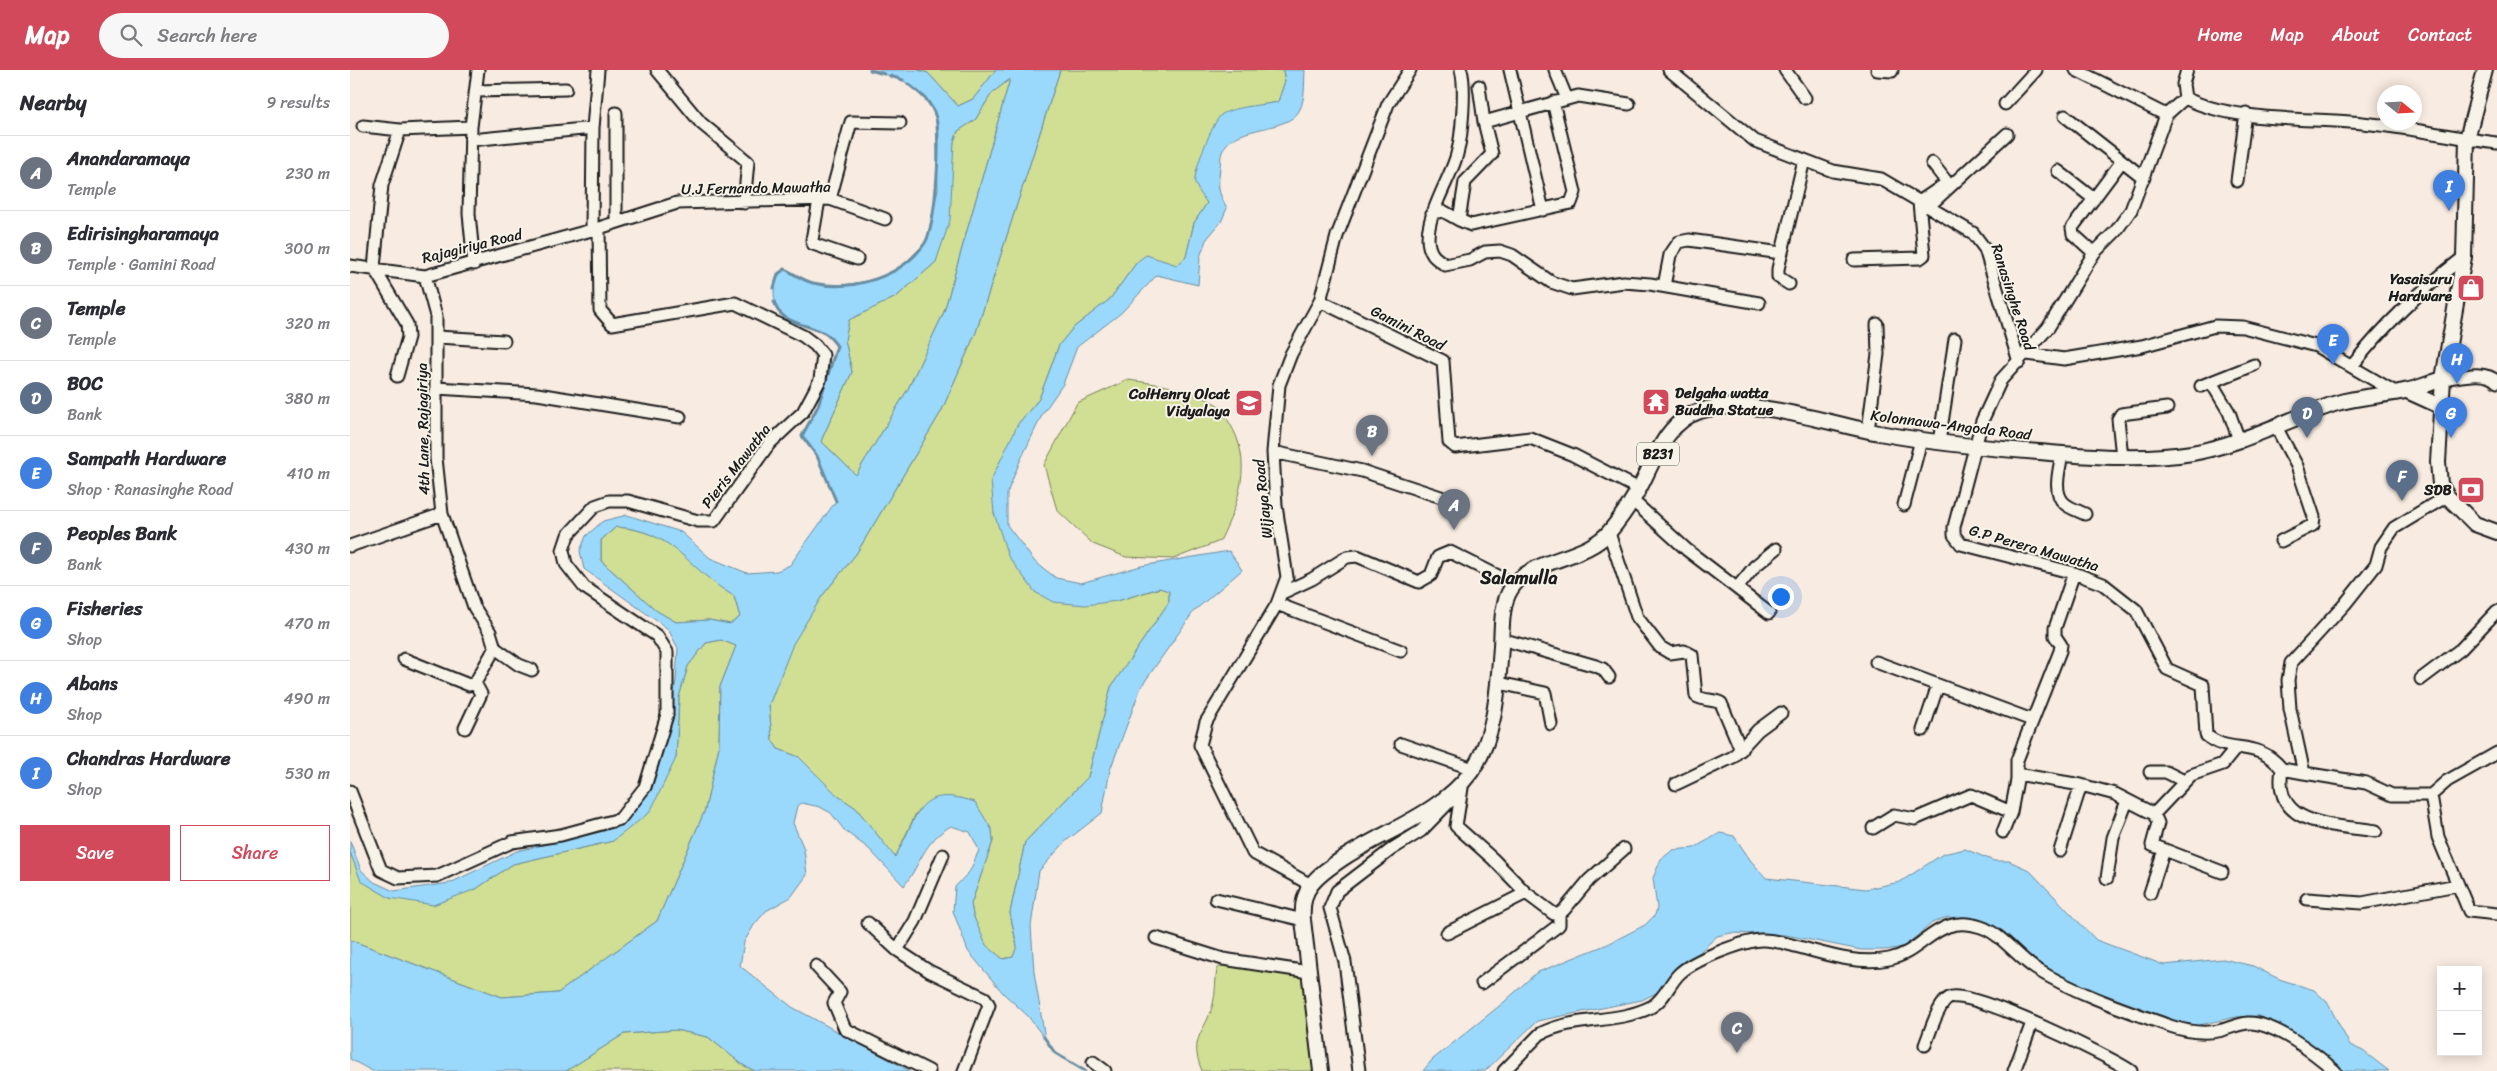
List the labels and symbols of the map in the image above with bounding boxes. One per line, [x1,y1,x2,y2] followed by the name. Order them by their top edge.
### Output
[2377,85,2422,130] north arrow
[2433,170,2465,211] pin: I
[681,174,831,202] street label: U.J Fernando Mawatha
[419,221,526,271] street label: Rajagiriya Road
[1984,240,2043,355] street label: Ranasinghe Road
[2388,266,2453,309] place label: Yasaisuru Hardware
[2456,273,2486,303] shop icon: Yasaisuru Hardware
[1366,298,1451,358] street label: Gamini Road
[2317,324,2349,365] pin: E
[2441,343,2473,384] pin: H
[409,362,437,495] street label: 4th Lane, Rajagiriya
[1675,380,1774,423] place label: Delgaha watta Buddha Statue
[1128,381,1230,424] place label: ColHenry Olcat Vidyalaya
[1641,387,1671,417] temple icon: Delgaha watta Buddha Statue
[1234,388,1264,418] school or university icon: ColHenry Olcat Vidyalaya
[2291,397,2323,438] pin: D
[2435,397,2467,438] pin: G
[1869,402,2034,448] street label: Kolonnawa-Angoda Road
[1356,415,1388,456] pin: B
[694,418,778,514] street label: Pieris Mawatha
[1637,442,1679,466] road number: B231
[1246,457,1280,540] street label: Wijaya Road
[2386,460,2418,501] pin: F
[2456,475,2486,505] bank icon: SDB
[2423,477,2452,503] place label: SDB
[1438,489,1470,530] pin: A
[1966,517,2102,579] street label: G.P Perera Mawatha
[1479,562,1558,594] district label: Salamulla
[1768,584,1794,610] your location
[1721,1012,1753,1053] pin: C

